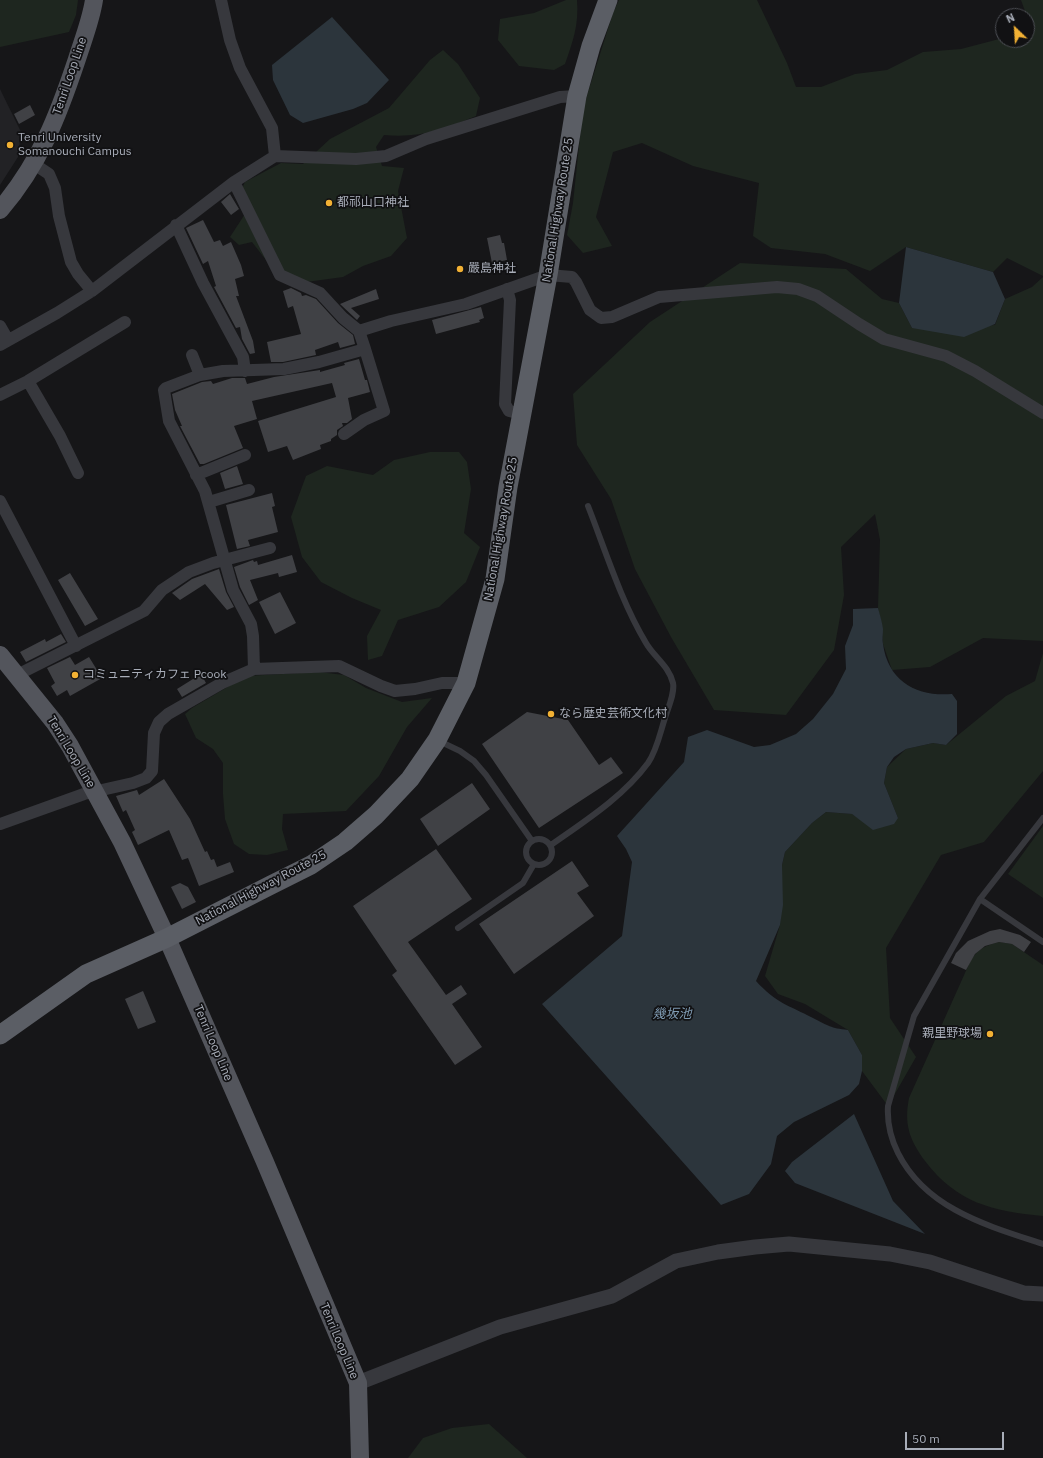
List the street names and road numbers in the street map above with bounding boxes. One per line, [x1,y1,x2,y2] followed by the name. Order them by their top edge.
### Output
[50,35,90,117] street label: Tenri Loop Line
[539,137,577,283] street label: National Highway Route 25
[481,456,521,602] street label: National Highway Route 25
[44,713,98,791] street label: Tenri Loop Line
[193,847,329,929] street label: National Highway Route 25
[190,1003,236,1083] street label: Tenri Loop Line
[316,1301,362,1381] street label: Tenri Loop Line

